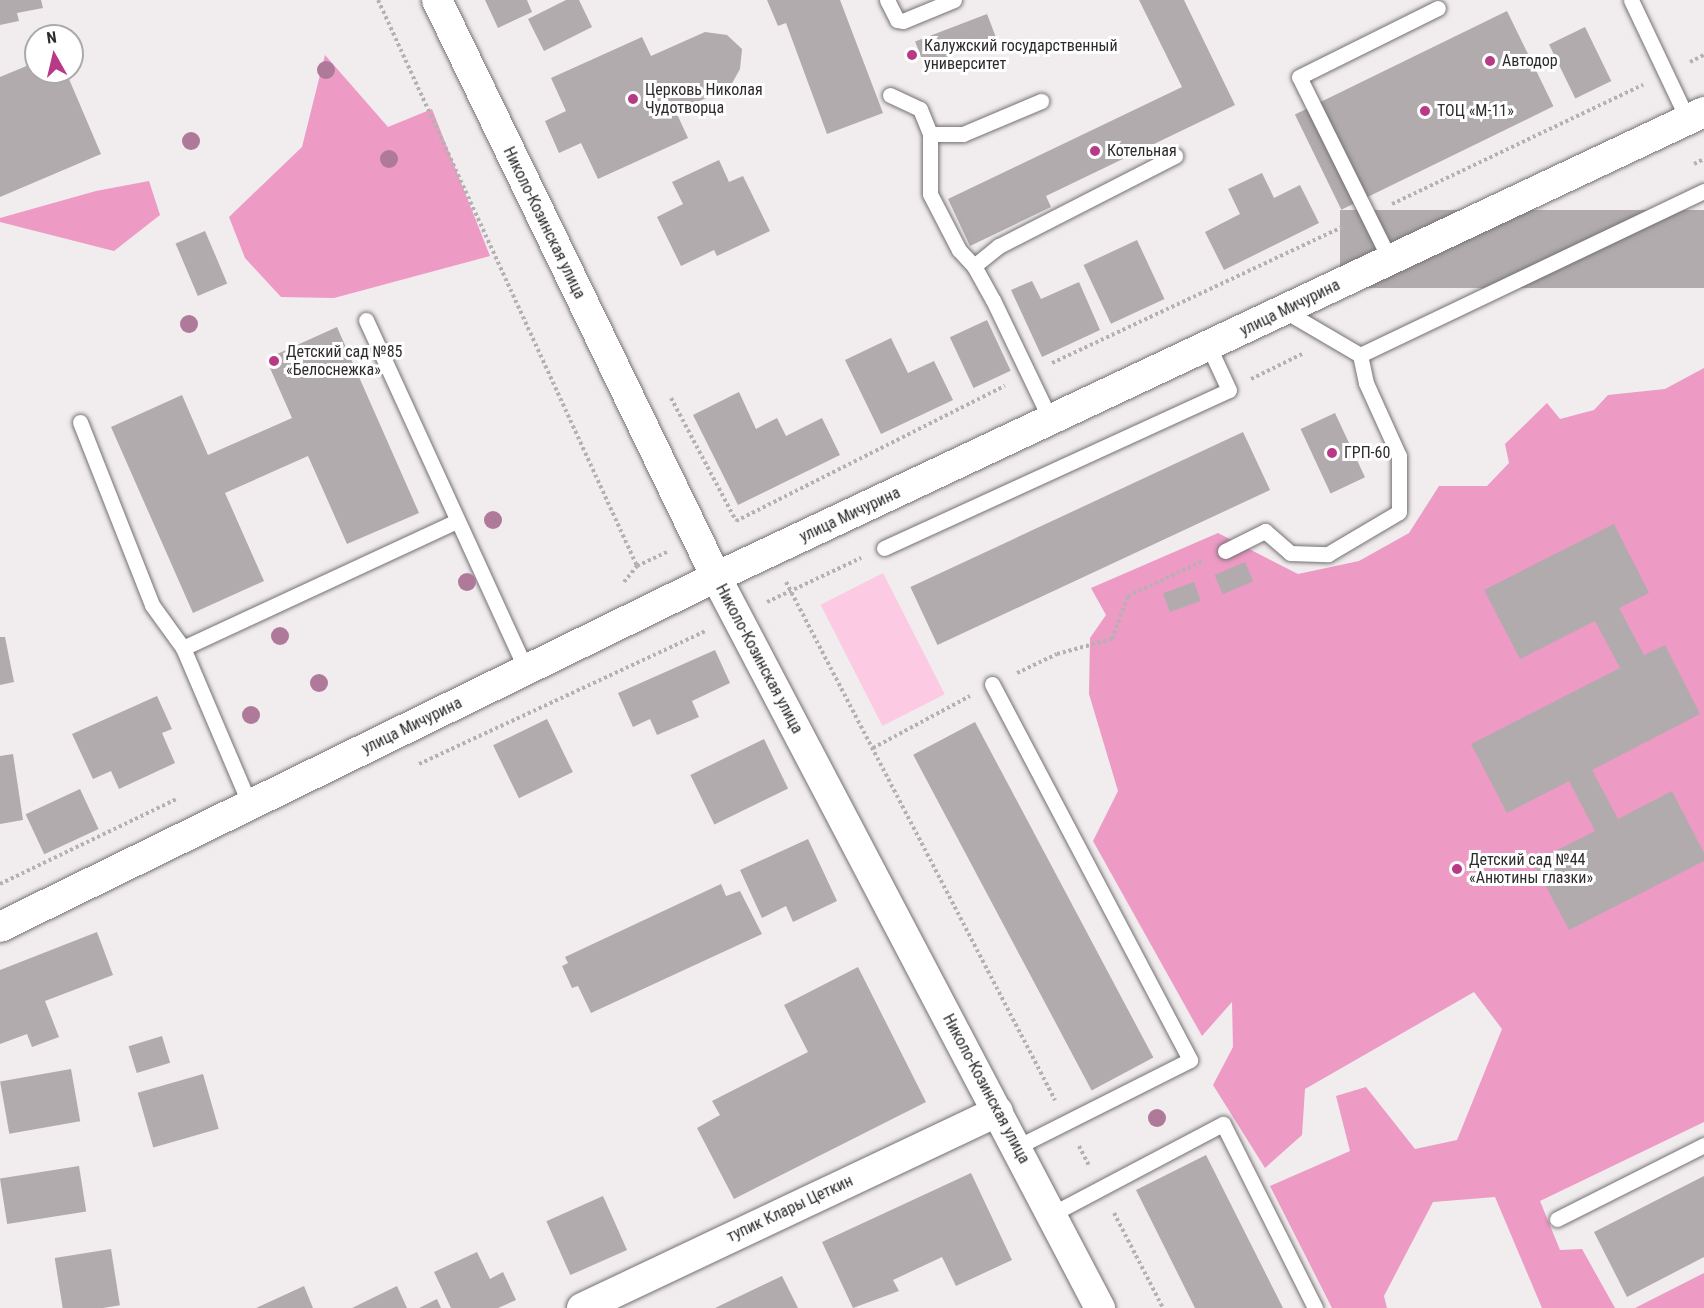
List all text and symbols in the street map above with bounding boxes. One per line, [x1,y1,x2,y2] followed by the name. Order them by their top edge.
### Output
[24,24,84,84] north arrow
[46,28,58,48] text: N
[924,36,1118,74] place label: Калужский государственный университет
[905,48,919,62] marker: Калужский государственный университет
[1502,51,1558,71] place label: Автодор
[1483,54,1497,68] marker: Автодор
[645,80,763,118] place label: Церковь Николая Чудотворца
[626,92,640,106] marker: Церковь Николая Чудотворца
[1437,101,1514,121] place label: ТОЦ «M-11»
[1418,104,1432,118] marker: ТОЦ «M-11»
[1107,141,1177,161] place label: Котельная
[499,144,589,302] street label: Николо-Козинская улица
[1088,144,1102,158] marker: Котельная
[1237,276,1343,340] street label: улица Мичурина
[286,342,402,380] place label: Детский сад №85 «Белоснежка»
[267,354,281,368] marker: Детский сад №85 «Белоснежка»
[1344,443,1390,463] place label: ГРП-60
[1325,446,1339,460] marker: ГРП-60
[797,483,903,547] street label: улица Мичурина
[711,581,807,737] street label: Николо-Козинская улица
[359,694,465,758] street label: улица Мичурина
[1469,850,1593,888] place label: Детский сад №44 «Анютины глазки»
[1450,862,1464,876] marker: Детский сад №44 «Анютины глазки»
[938,1011,1034,1167] street label: Николо-Козинская улица
[724,1171,856,1247] street label: тупик Клары Цеткин

